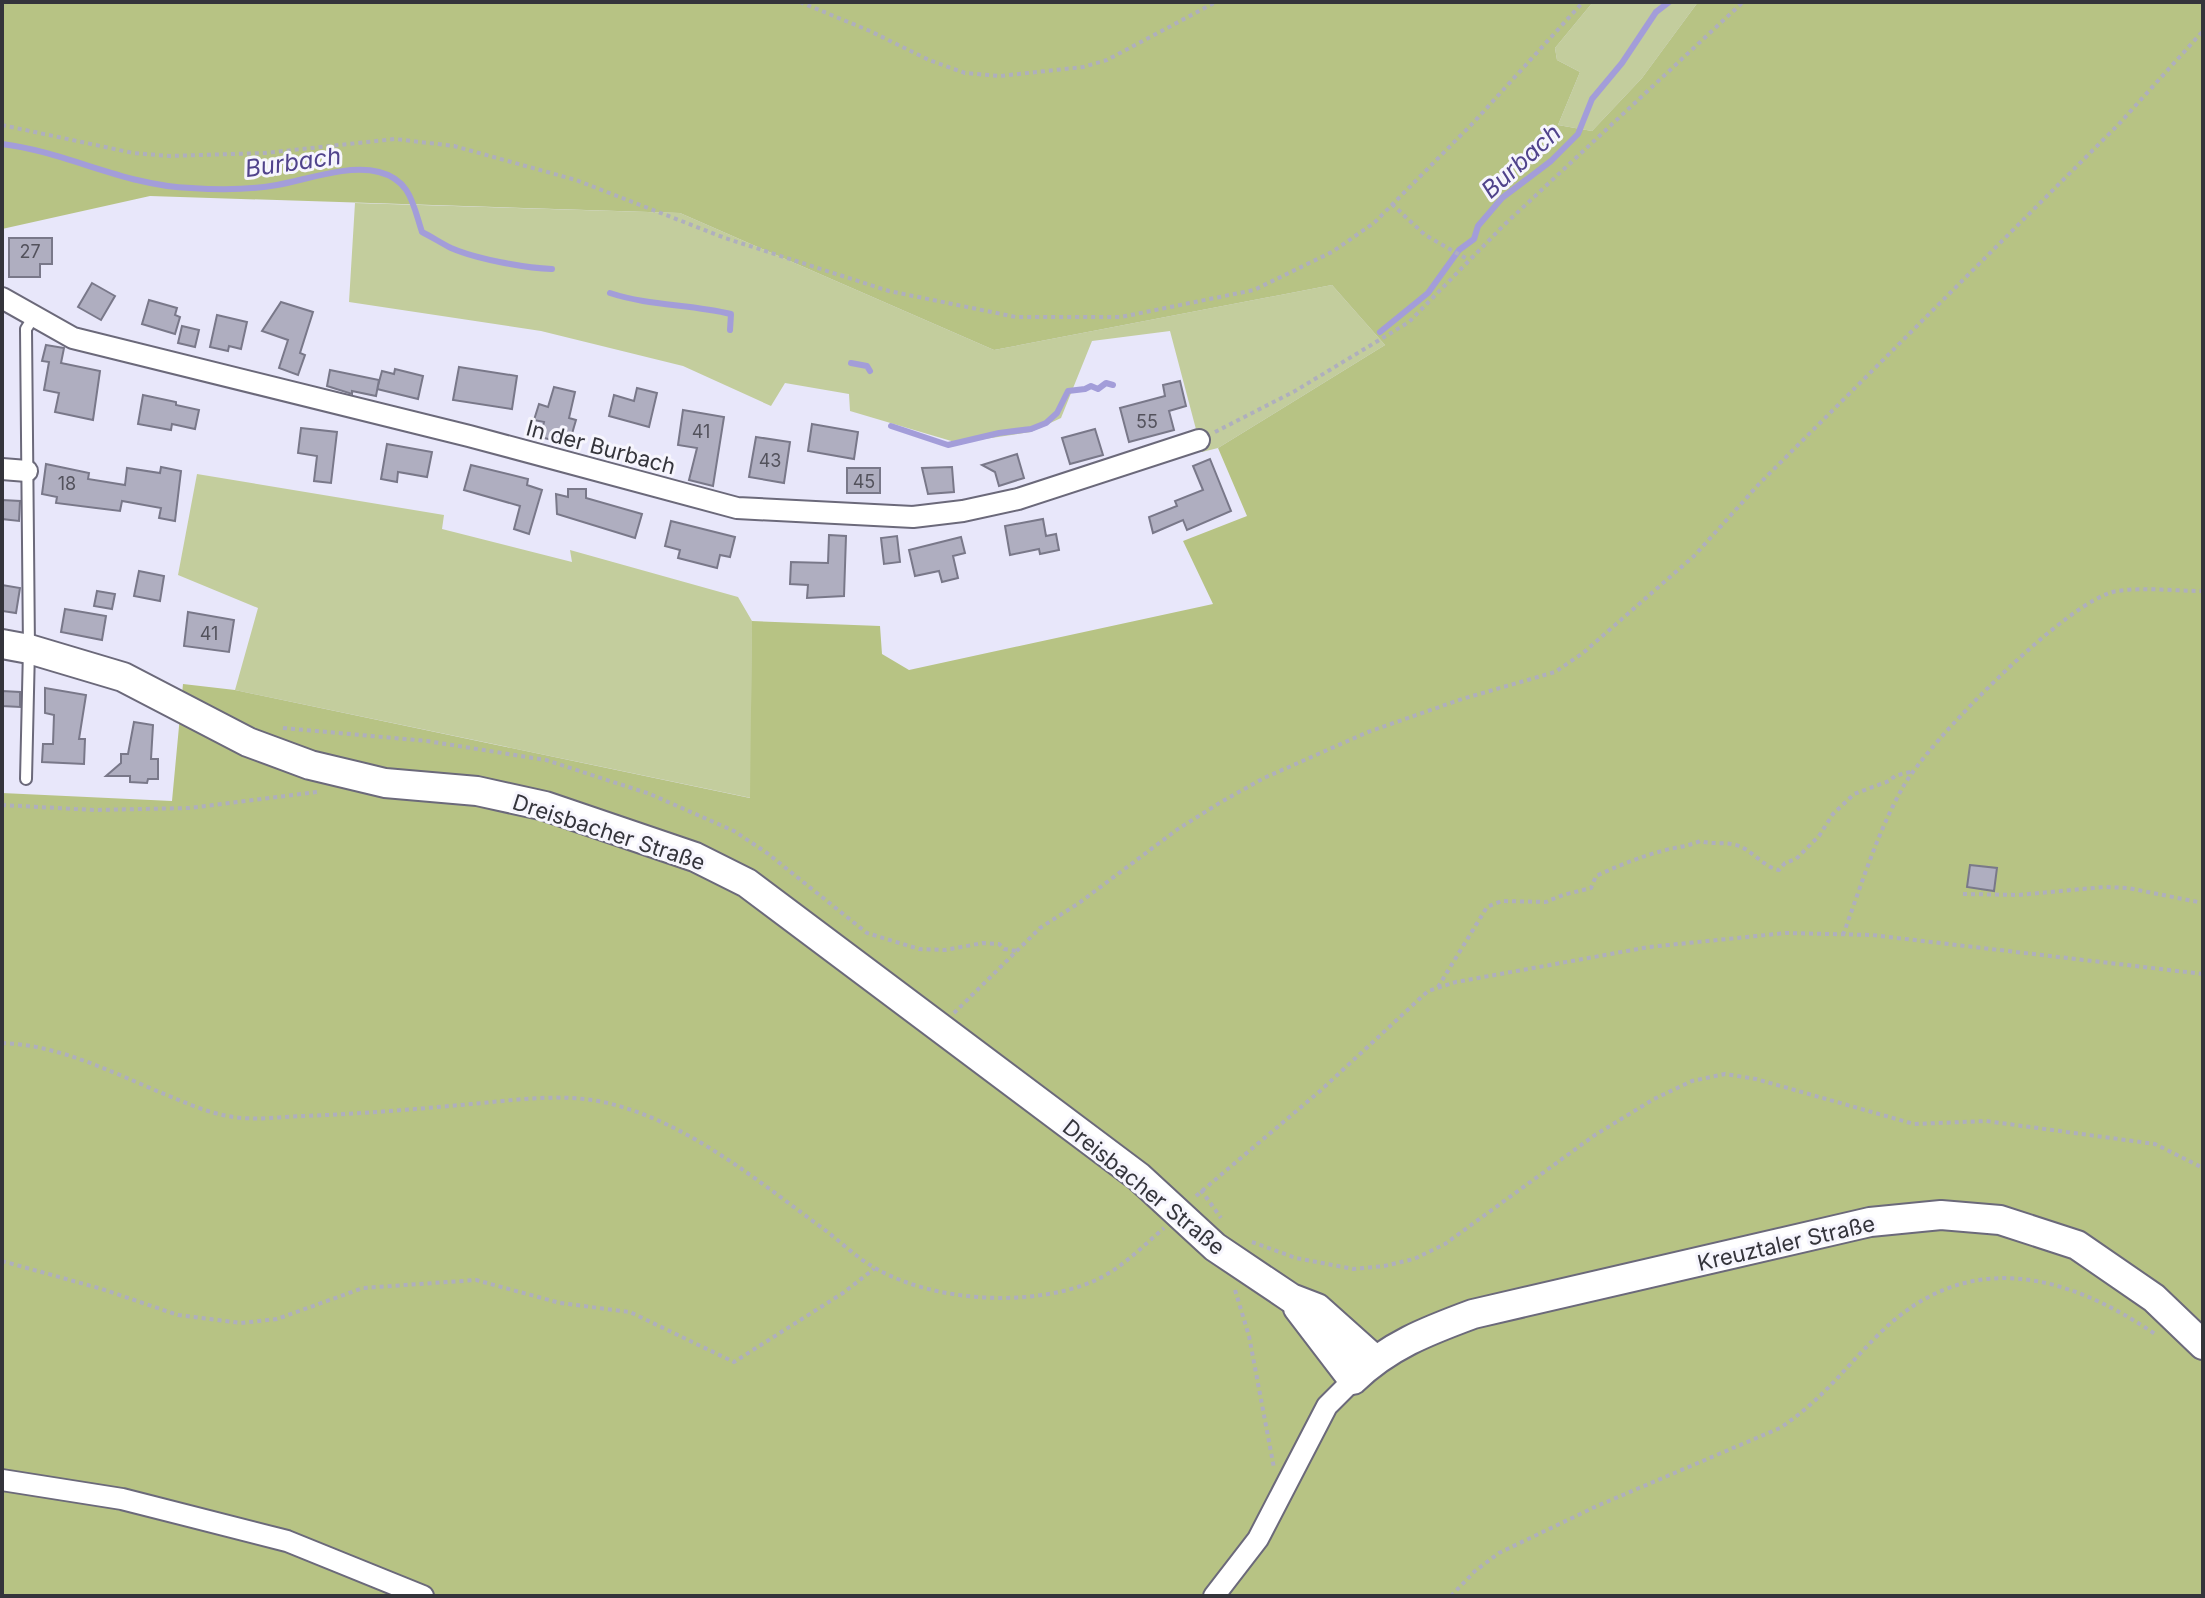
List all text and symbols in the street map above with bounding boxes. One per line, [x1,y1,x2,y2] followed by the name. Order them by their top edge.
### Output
[1475,118,1567,204] water label: Burbach
[243,141,343,183] water label: Burbach
[19,241,41,262] house number: 27
[1136,411,1158,432] house number: 55
[523,415,679,479] street label: In der Burbach
[692,421,710,442] house number: 41
[759,450,781,471] house number: 43
[853,471,875,492] house number: 45
[58,473,76,494] house number: 18
[200,623,218,644] house number: 41
[509,789,709,875] street label: Dreisbacher Straße
[1058,1114,1230,1260] street label: Dreisbacher Straße
[1695,1210,1877,1276] street label: Kreuztaler Straße

